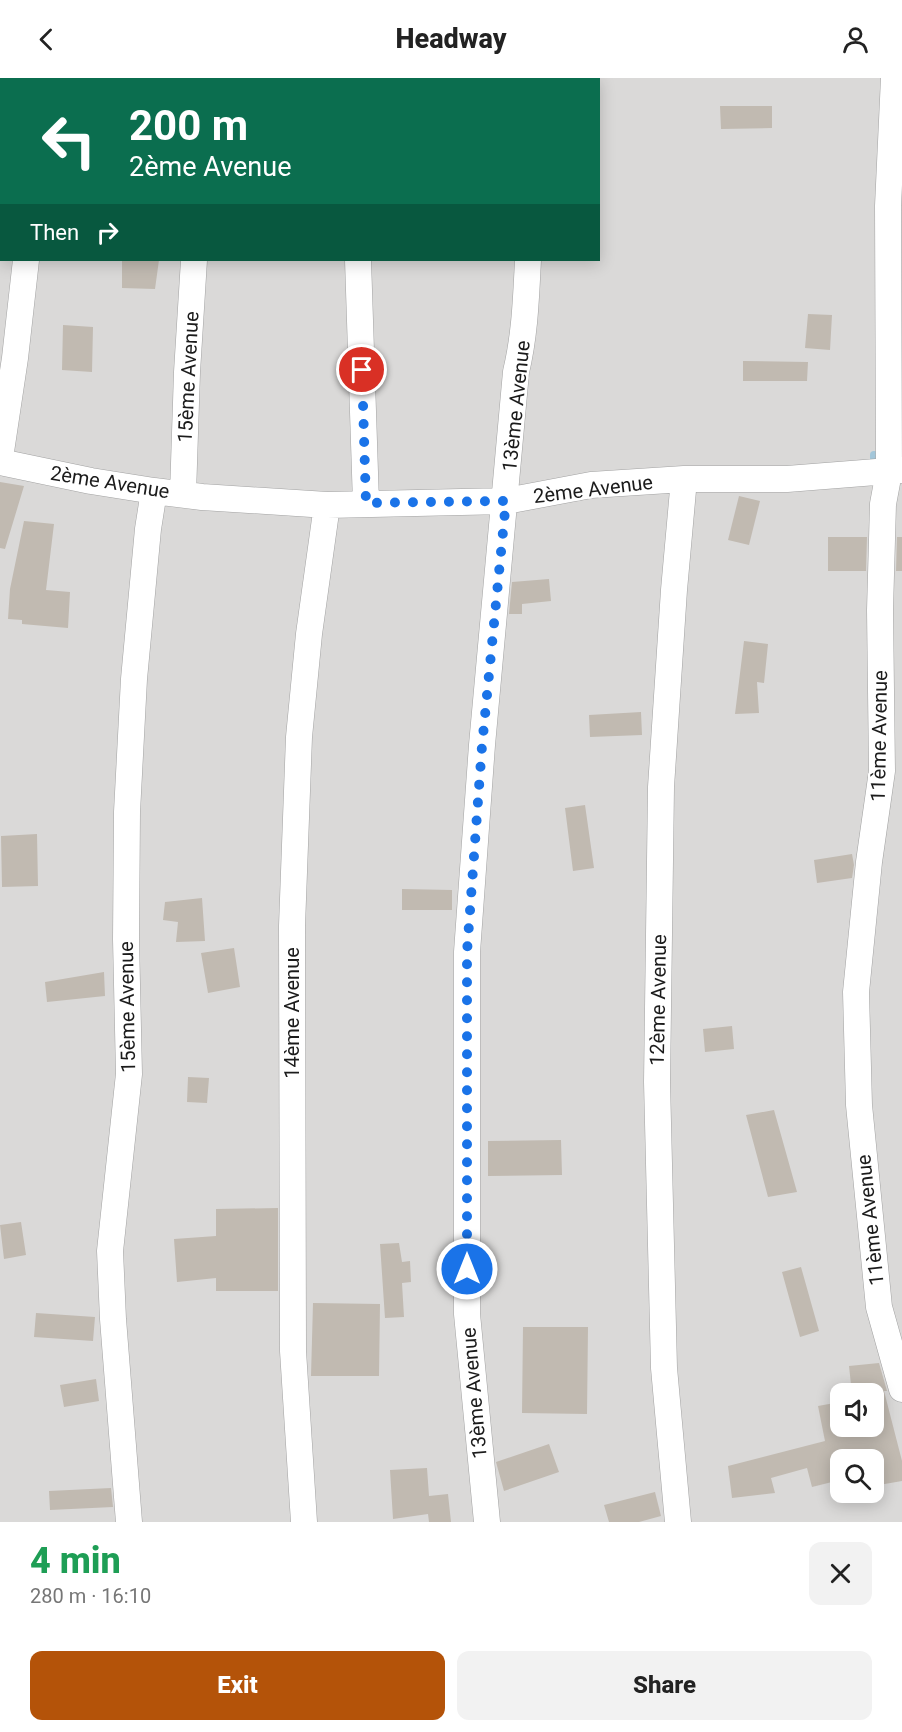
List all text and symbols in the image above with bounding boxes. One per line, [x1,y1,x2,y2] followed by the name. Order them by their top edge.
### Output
[30,23,63,56] icon: back
[396,23,506,55] text: Headway
[839,23,872,56] icon: person
[129,101,248,150] text: 200 m
[30,102,108,180] icon: left
[129,151,291,183] text: 2ème Avenue
[91,216,124,249] icon: right
[30,220,79,245] text: Then
[173,311,203,443] street label: 15ème Avenue
[497,339,535,473] street label: 13ème Avenue
[336,344,387,395] pin
[345,353,378,386] icon: arrive
[49,461,171,503] street label: 2ème Avenue
[532,470,654,508] street label: 2ème Avenue
[866,670,892,802] street label: 11ème Avenue
[645,934,671,1066] street label: 12ème Avenue
[114,941,140,1073] street label: 15ème Avenue
[280,947,304,1079] street label: 14ème Avenue
[851,1153,889,1287] street label: 11ème Avenue
[435,1237,499,1301] position arrow
[456,1326,492,1460] street label: 13ème Avenue
[830,1383,884,1503] map controls
[830,1383,884,1437] button: sound
[830,1449,884,1503] button: search
[30,1540,121,1582] text: 4 min
[809,1542,872,1605] button: close
[30,1584,151,1608] text: 280 m · 16:10
[30,1651,445,1720] button: Exit
[457,1651,872,1720] button: Share

